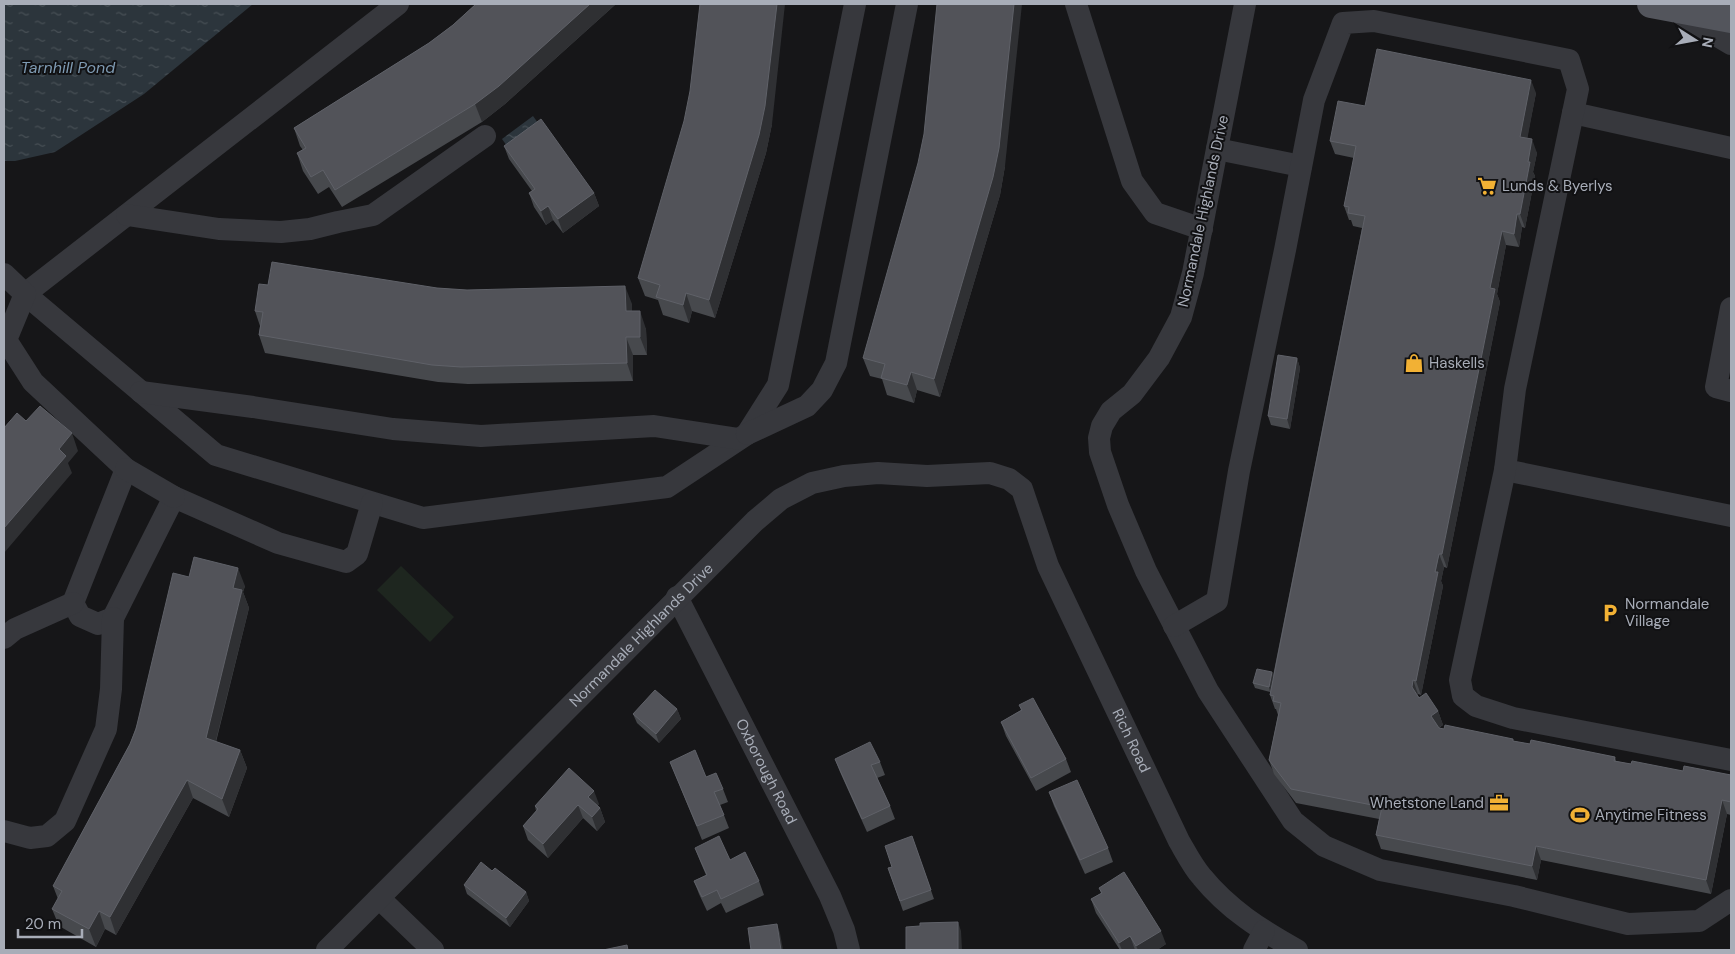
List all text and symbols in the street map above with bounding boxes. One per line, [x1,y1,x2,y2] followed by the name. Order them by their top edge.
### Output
[1670,15,1720,65] north arrow
[1698,36,1718,49] text: N
[21,57,116,78] water label: Tarnhill Pond
[1173,113,1233,309] street label: Normandale Highlands Drive
[1476,175,1498,197] supermarket icon: Lunds & Byerlys
[1502,176,1613,196] place label: Lunds & Byerlys
[1403,352,1425,374] shop icon: Haskells
[1429,353,1485,373] place label: Haskells
[565,559,718,711] street label: Normandale Highlands Drive
[1625,594,1709,631] place label: Normandale Village
[1599,602,1621,624] parking icon: Normandale Village
[1107,705,1155,776] street label: Rich Road
[731,715,802,828] street label: Oxborough Road
[1488,792,1510,814] office icon: Whetstone Land
[1370,793,1484,813] place label: Whetstone Land
[1569,804,1591,826] sports icon: Anytime Fitness
[1595,805,1707,825] place label: Anytime Fitness
[18,906,81,938] scale bar
[25,914,61,934] text: 20 m

